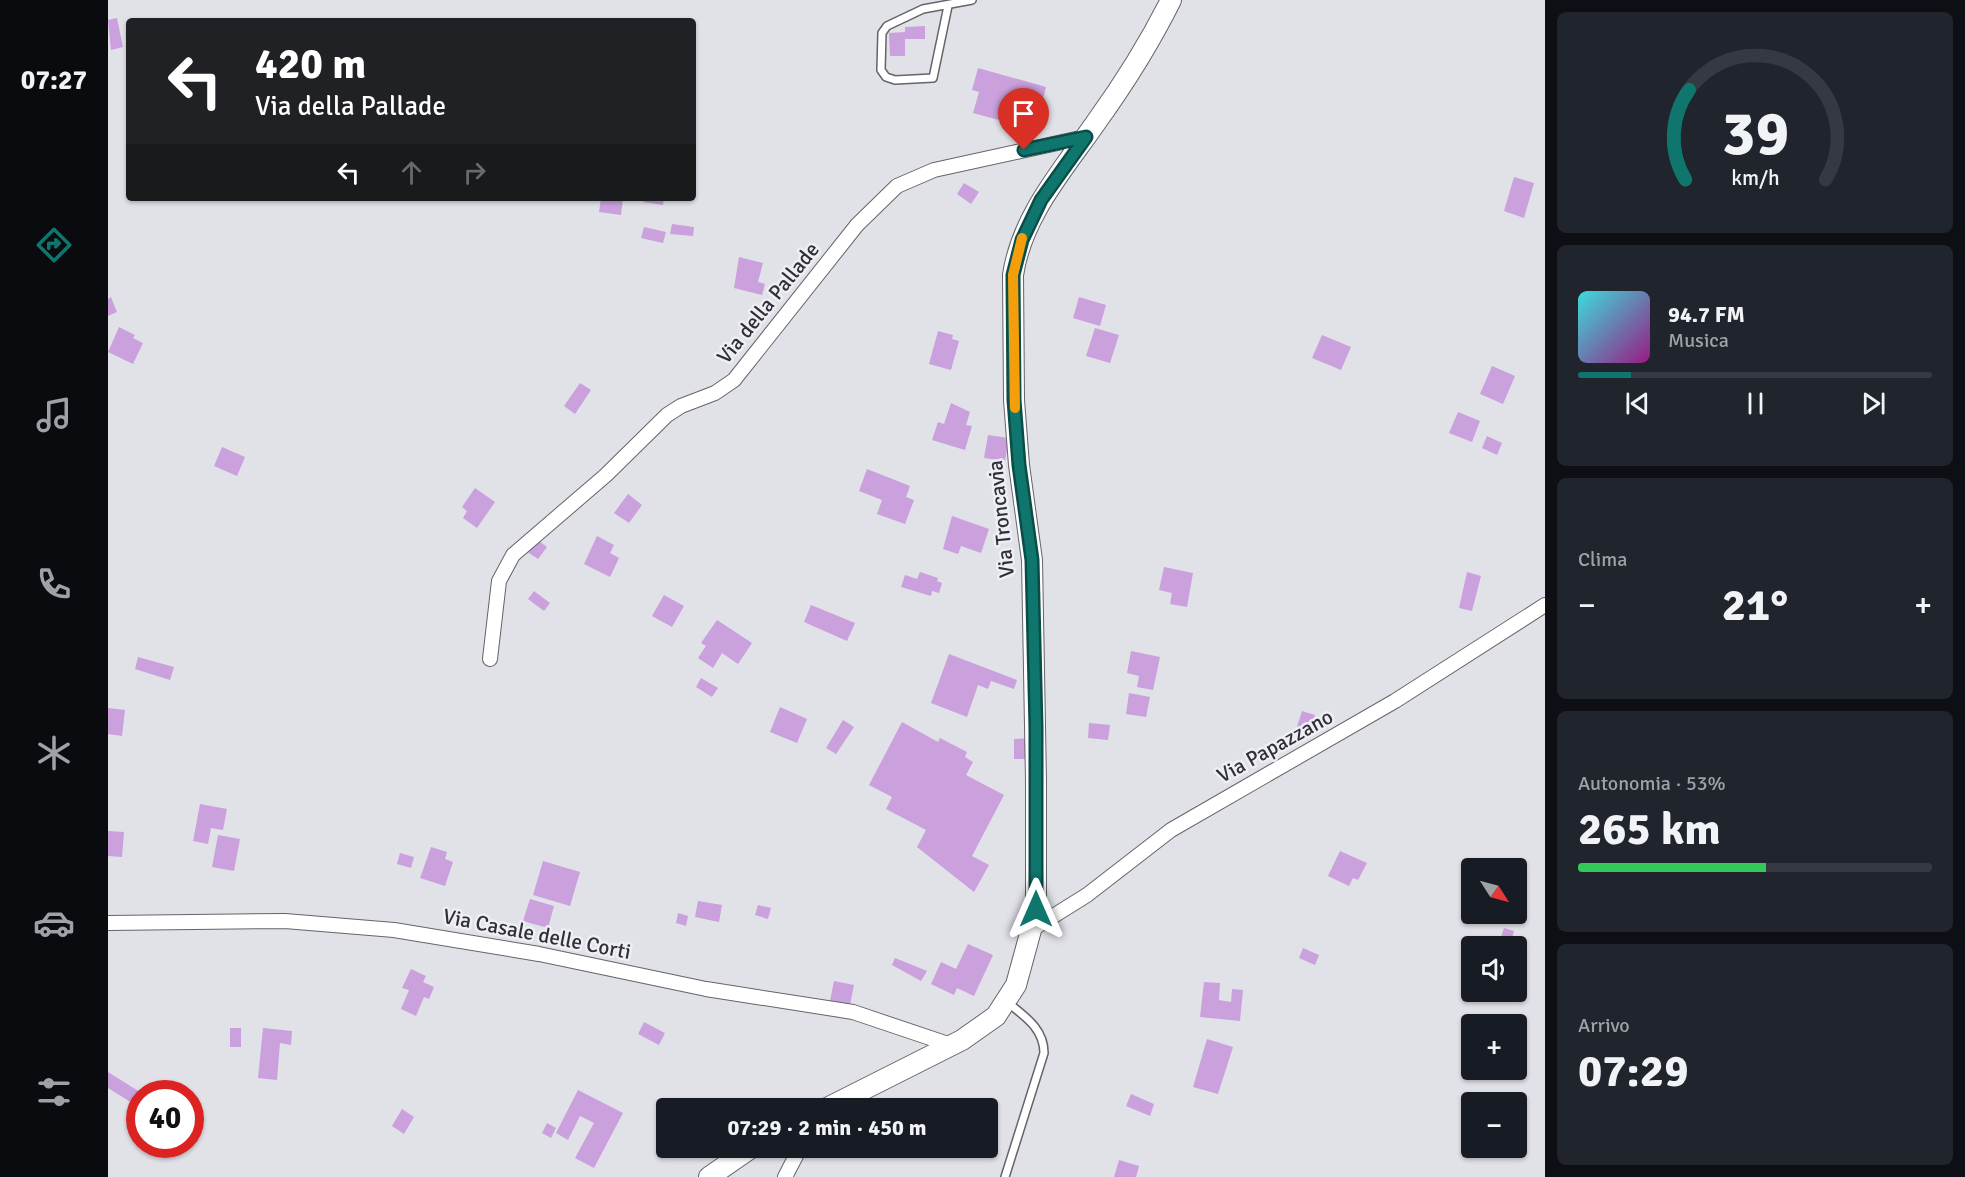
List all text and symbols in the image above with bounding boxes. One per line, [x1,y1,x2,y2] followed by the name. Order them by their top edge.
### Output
[255,39,366,90] text: 420 m
[156,42,234,120] icon: left
[21,64,87,97] text: 07:27
[998,88,1049,150] pin
[255,90,446,123] text: Via della Pallade
[1721,95,1789,172] text: 39
[1007,97,1040,130] icon: arrive
[332,156,365,189] icon: left
[395,156,428,189] icon: ahead
[458,156,491,189] icon: right
[1731,165,1779,191] text: km/h
[33,224,75,266] icon: directions
[711,237,825,369] street label: Via della Pallade
[1668,301,1745,328] text: 94.7 FM
[1668,328,1729,353] text: Musica
[1621,387,1654,420] icon: previous
[1739,387,1772,420] icon: pause
[1857,387,1890,420] icon: next
[33,394,75,436] icon: music
[982,459,1020,579] street label: Via Troncavia
[1578,547,1627,572] text: Clima
[33,563,75,605] icon: phone
[1722,578,1788,633] text: 21°
[1578,585,1596,626] text: −
[1914,585,1932,626] text: +
[1212,703,1338,789] street label: Via Papazzano
[33,732,75,774] icon: climate
[1578,771,1726,796] text: Autonomia · 53%
[1578,802,1721,857] text: 265 km
[1461,858,1527,924] north arrow
[1461,858,1527,1158] map controls
[1004,877,1068,941] position arrow
[33,902,75,944] icon: car
[441,903,633,965] street label: Via Casale delle Corti
[1461,936,1527,1002] button: sound
[1578,1013,1630,1038] text: Arrivo
[1461,1014,1527,1080] button: +
[1578,1044,1688,1099] text: 07:29
[33,1071,75,1113] icon: filters
[126,1080,204,1158] speed limit sign: 40
[1461,1092,1527,1158] button: −
[727,1114,927,1141] text: 07:29 · 2 min · 450 m

